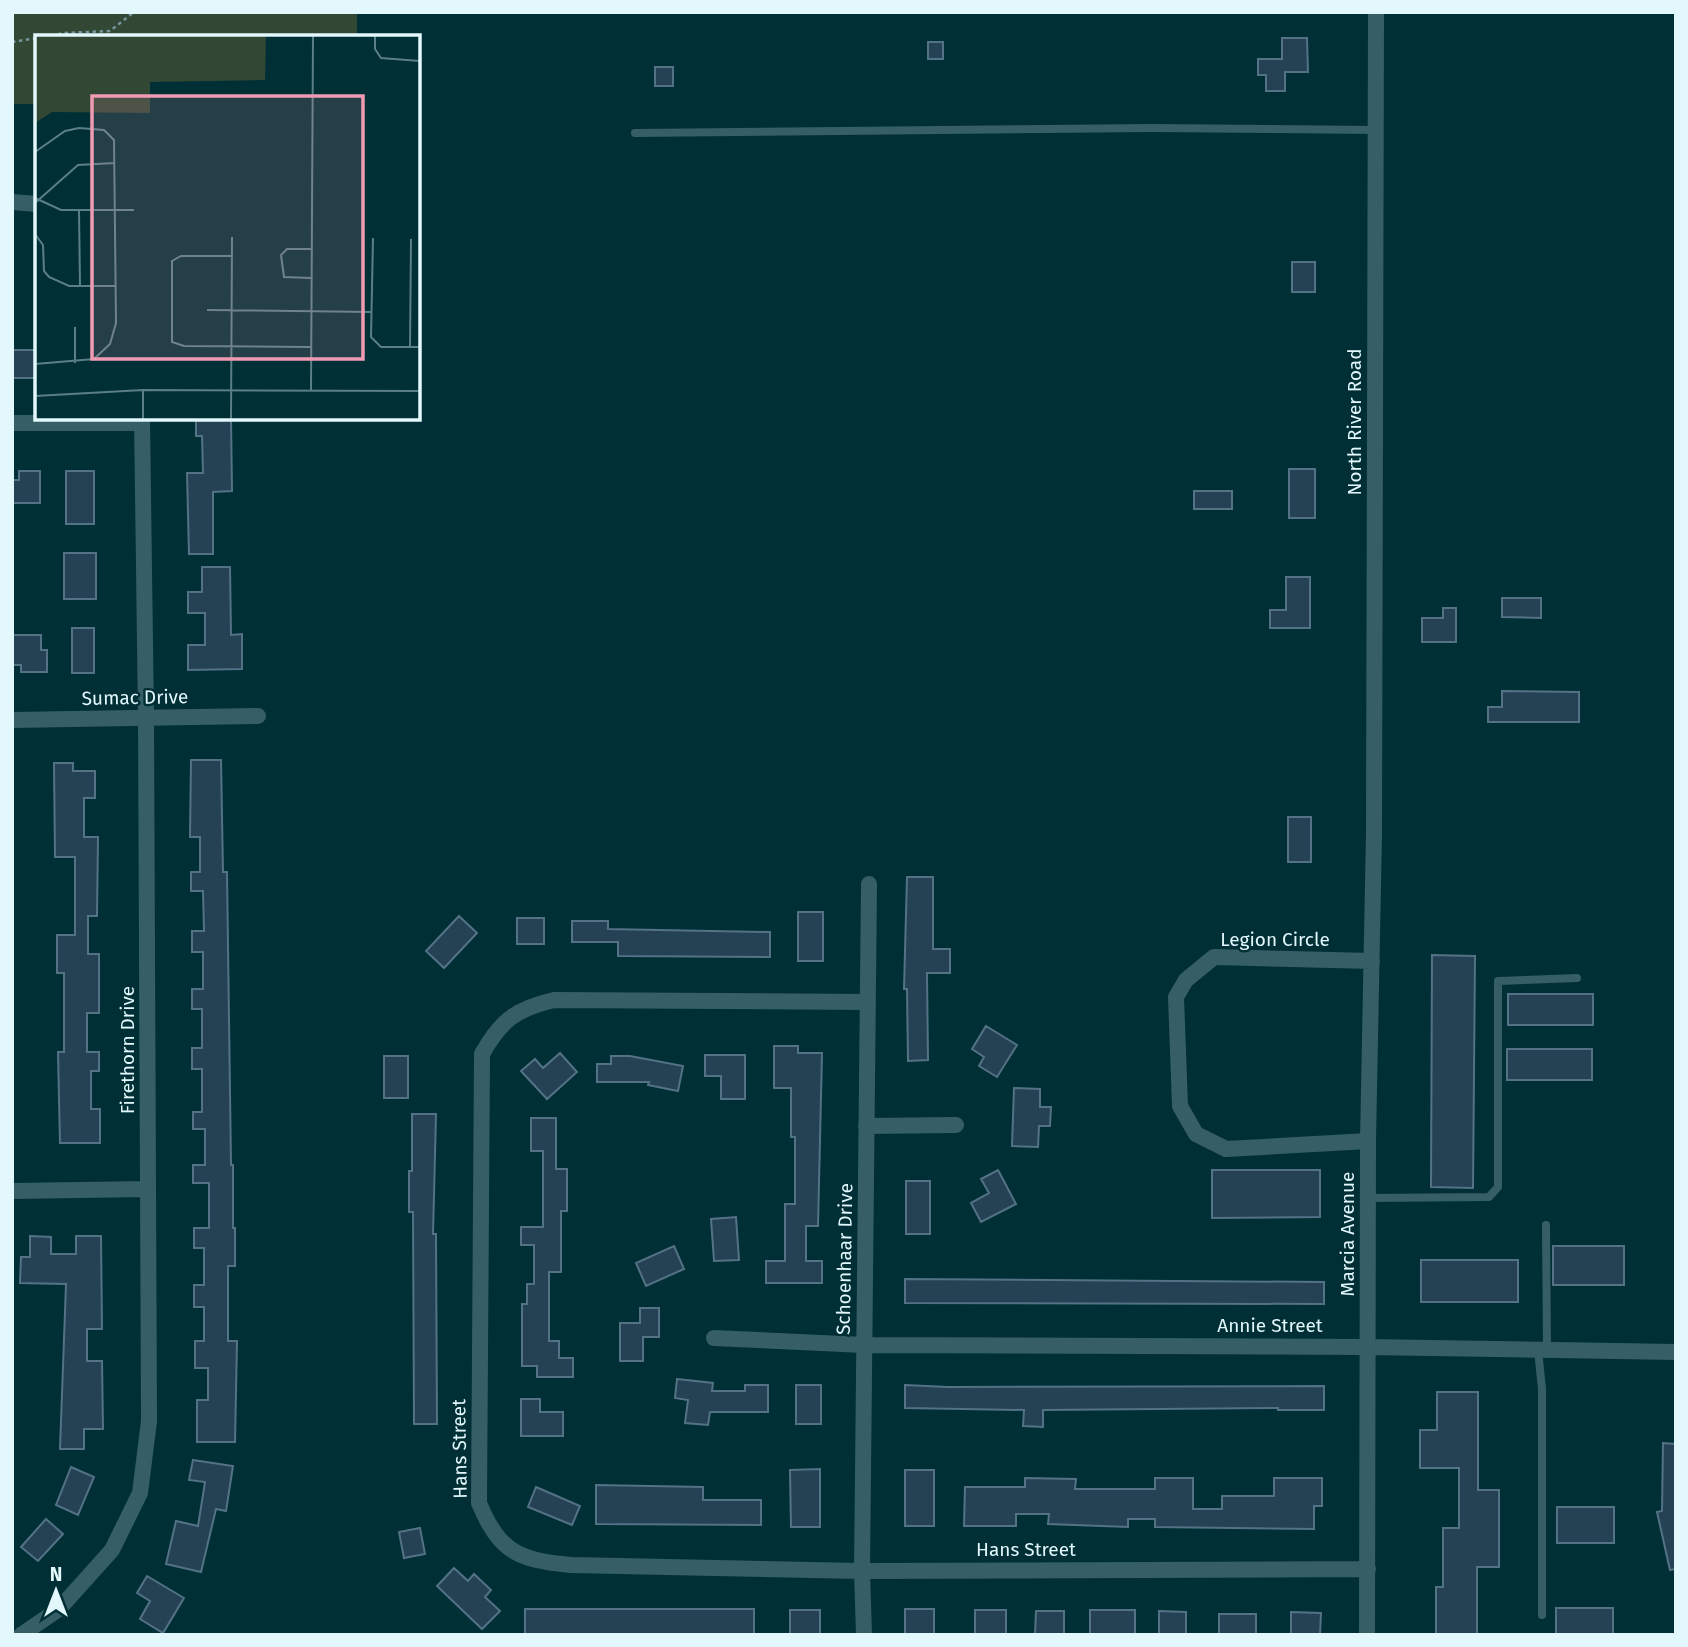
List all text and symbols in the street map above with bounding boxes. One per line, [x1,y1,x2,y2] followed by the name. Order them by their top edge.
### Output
[35,35,420,420] inset map
[1343,348,1366,496] street label: North River Road
[81,685,189,710] street label: Sumac Drive
[1220,928,1330,951] street label: Legion Circle
[116,986,139,1114] street label: Firethorn Drive
[1336,1172,1359,1296] street label: Marcia Avenue
[832,1183,857,1335] street label: Schoenhaar Drive
[1217,1314,1323,1337] street label: Annie Street
[447,1399,472,1499] street label: Hans Street
[976,1538,1076,1561] street label: Hans Street
[21,1556,91,1626] north arrow
[50,1563,62,1586] text: N

